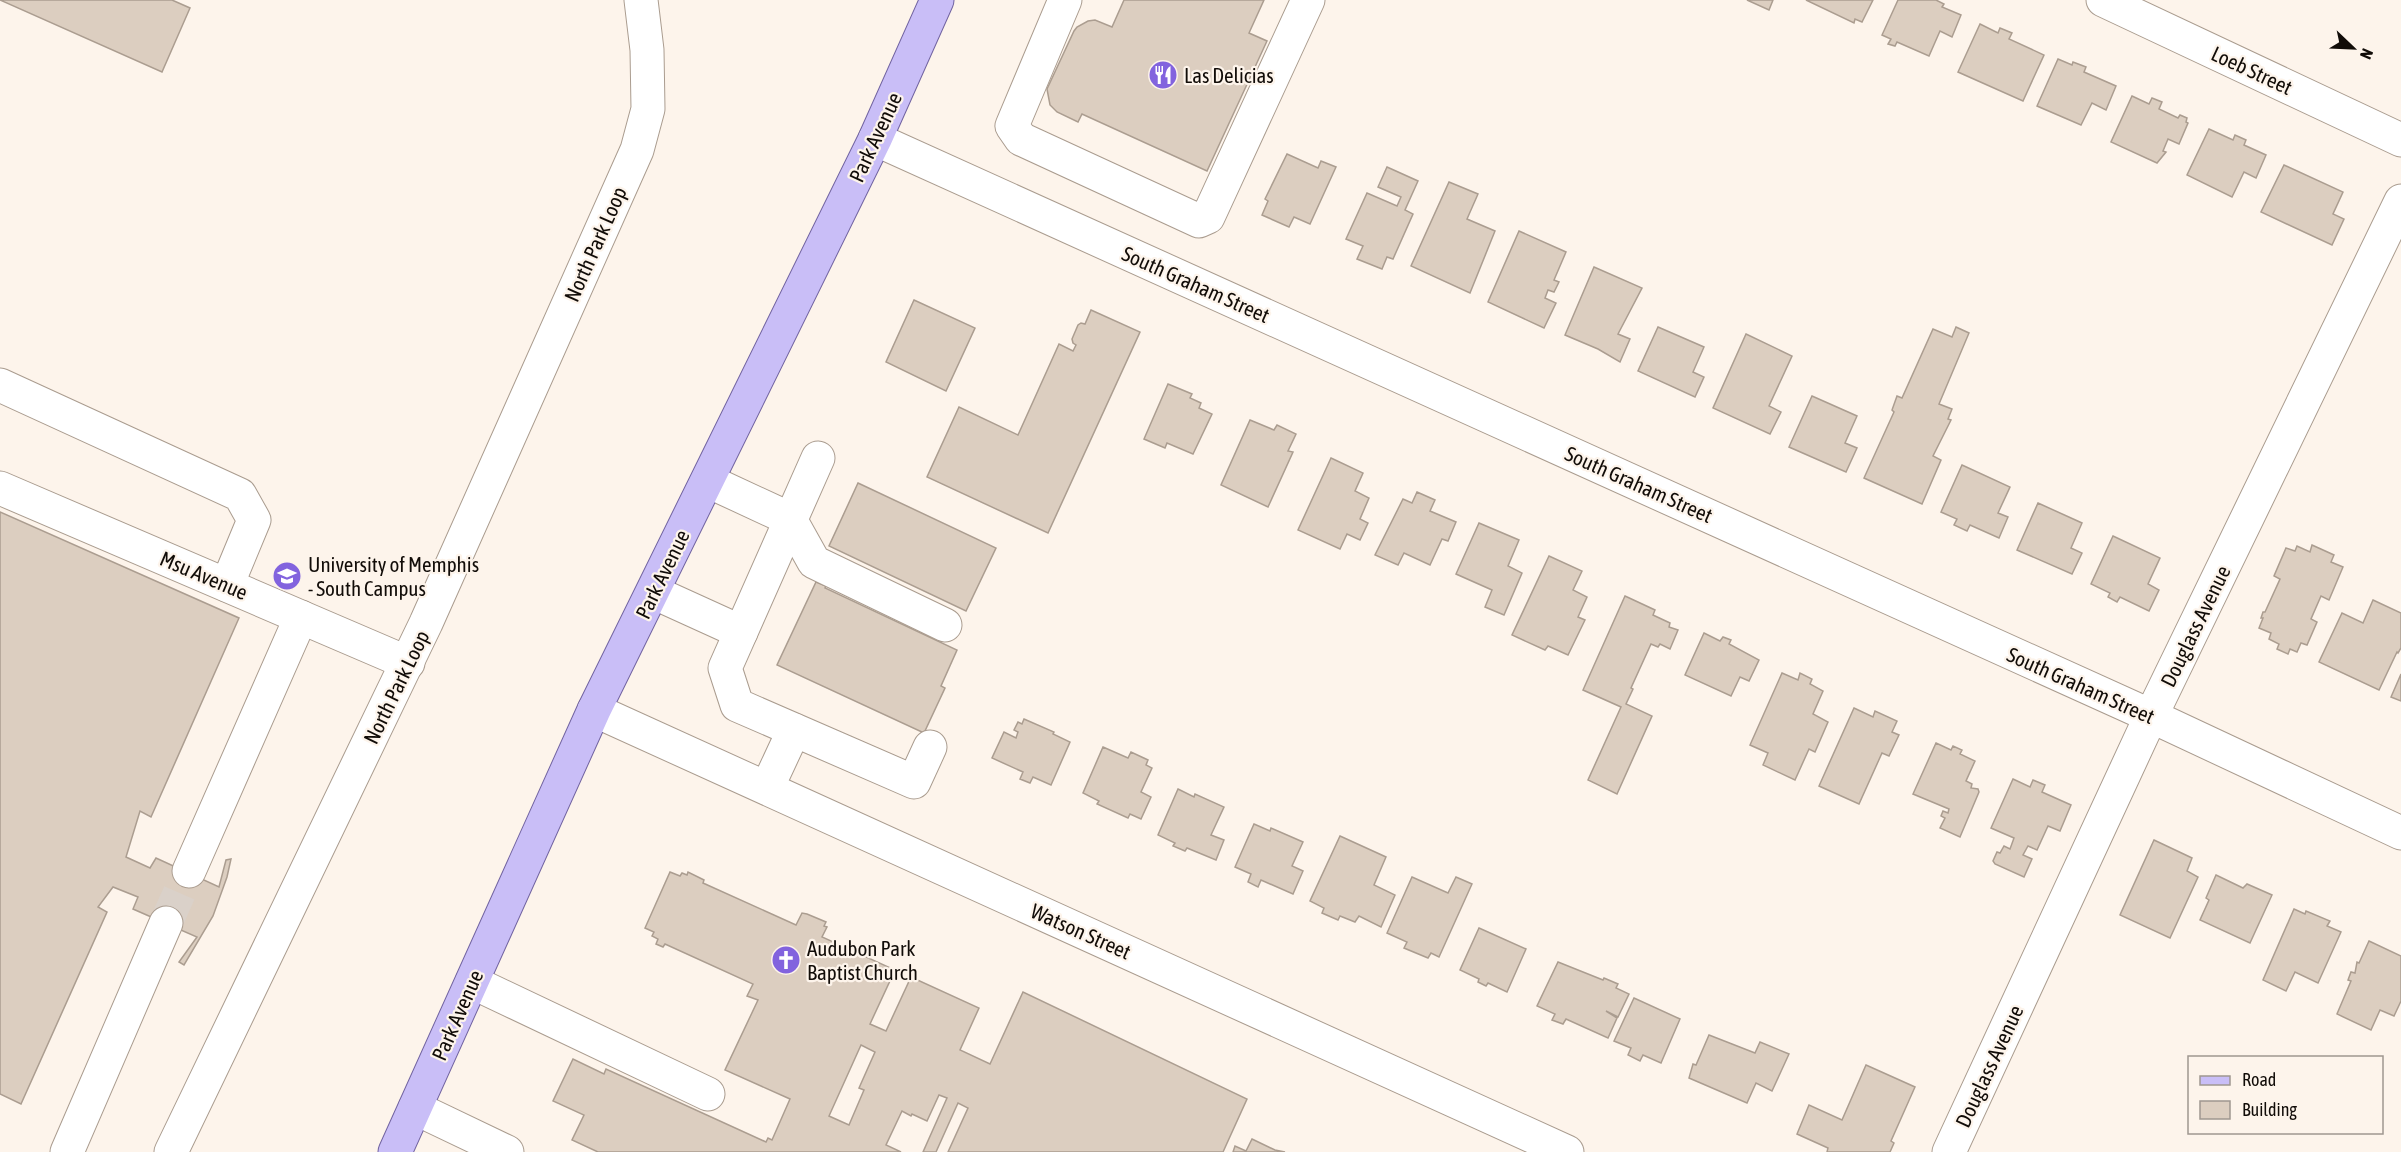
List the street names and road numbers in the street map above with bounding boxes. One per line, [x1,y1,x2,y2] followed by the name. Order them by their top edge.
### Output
[2208,41,2296,99] street label: Loeb Street
[844,88,906,186] street label: Park Avenue
[559,183,631,305] street label: North Park Loop
[1119,241,1273,327] street label: South Graham Street
[1562,441,1716,527] street label: South Graham Street
[630,526,694,622] street label: Park Avenue
[157,546,251,604] street label: Msu Avenue
[2155,561,2235,691] street label: Douglass Avenue
[358,626,434,748] street label: North Park Loop
[2004,642,2158,728] street label: South Graham Street
[1027,898,1135,964] street label: Watson Street
[426,966,488,1064] street label: Park Avenue
[1950,1001,2028,1131] street label: Douglass Avenue

